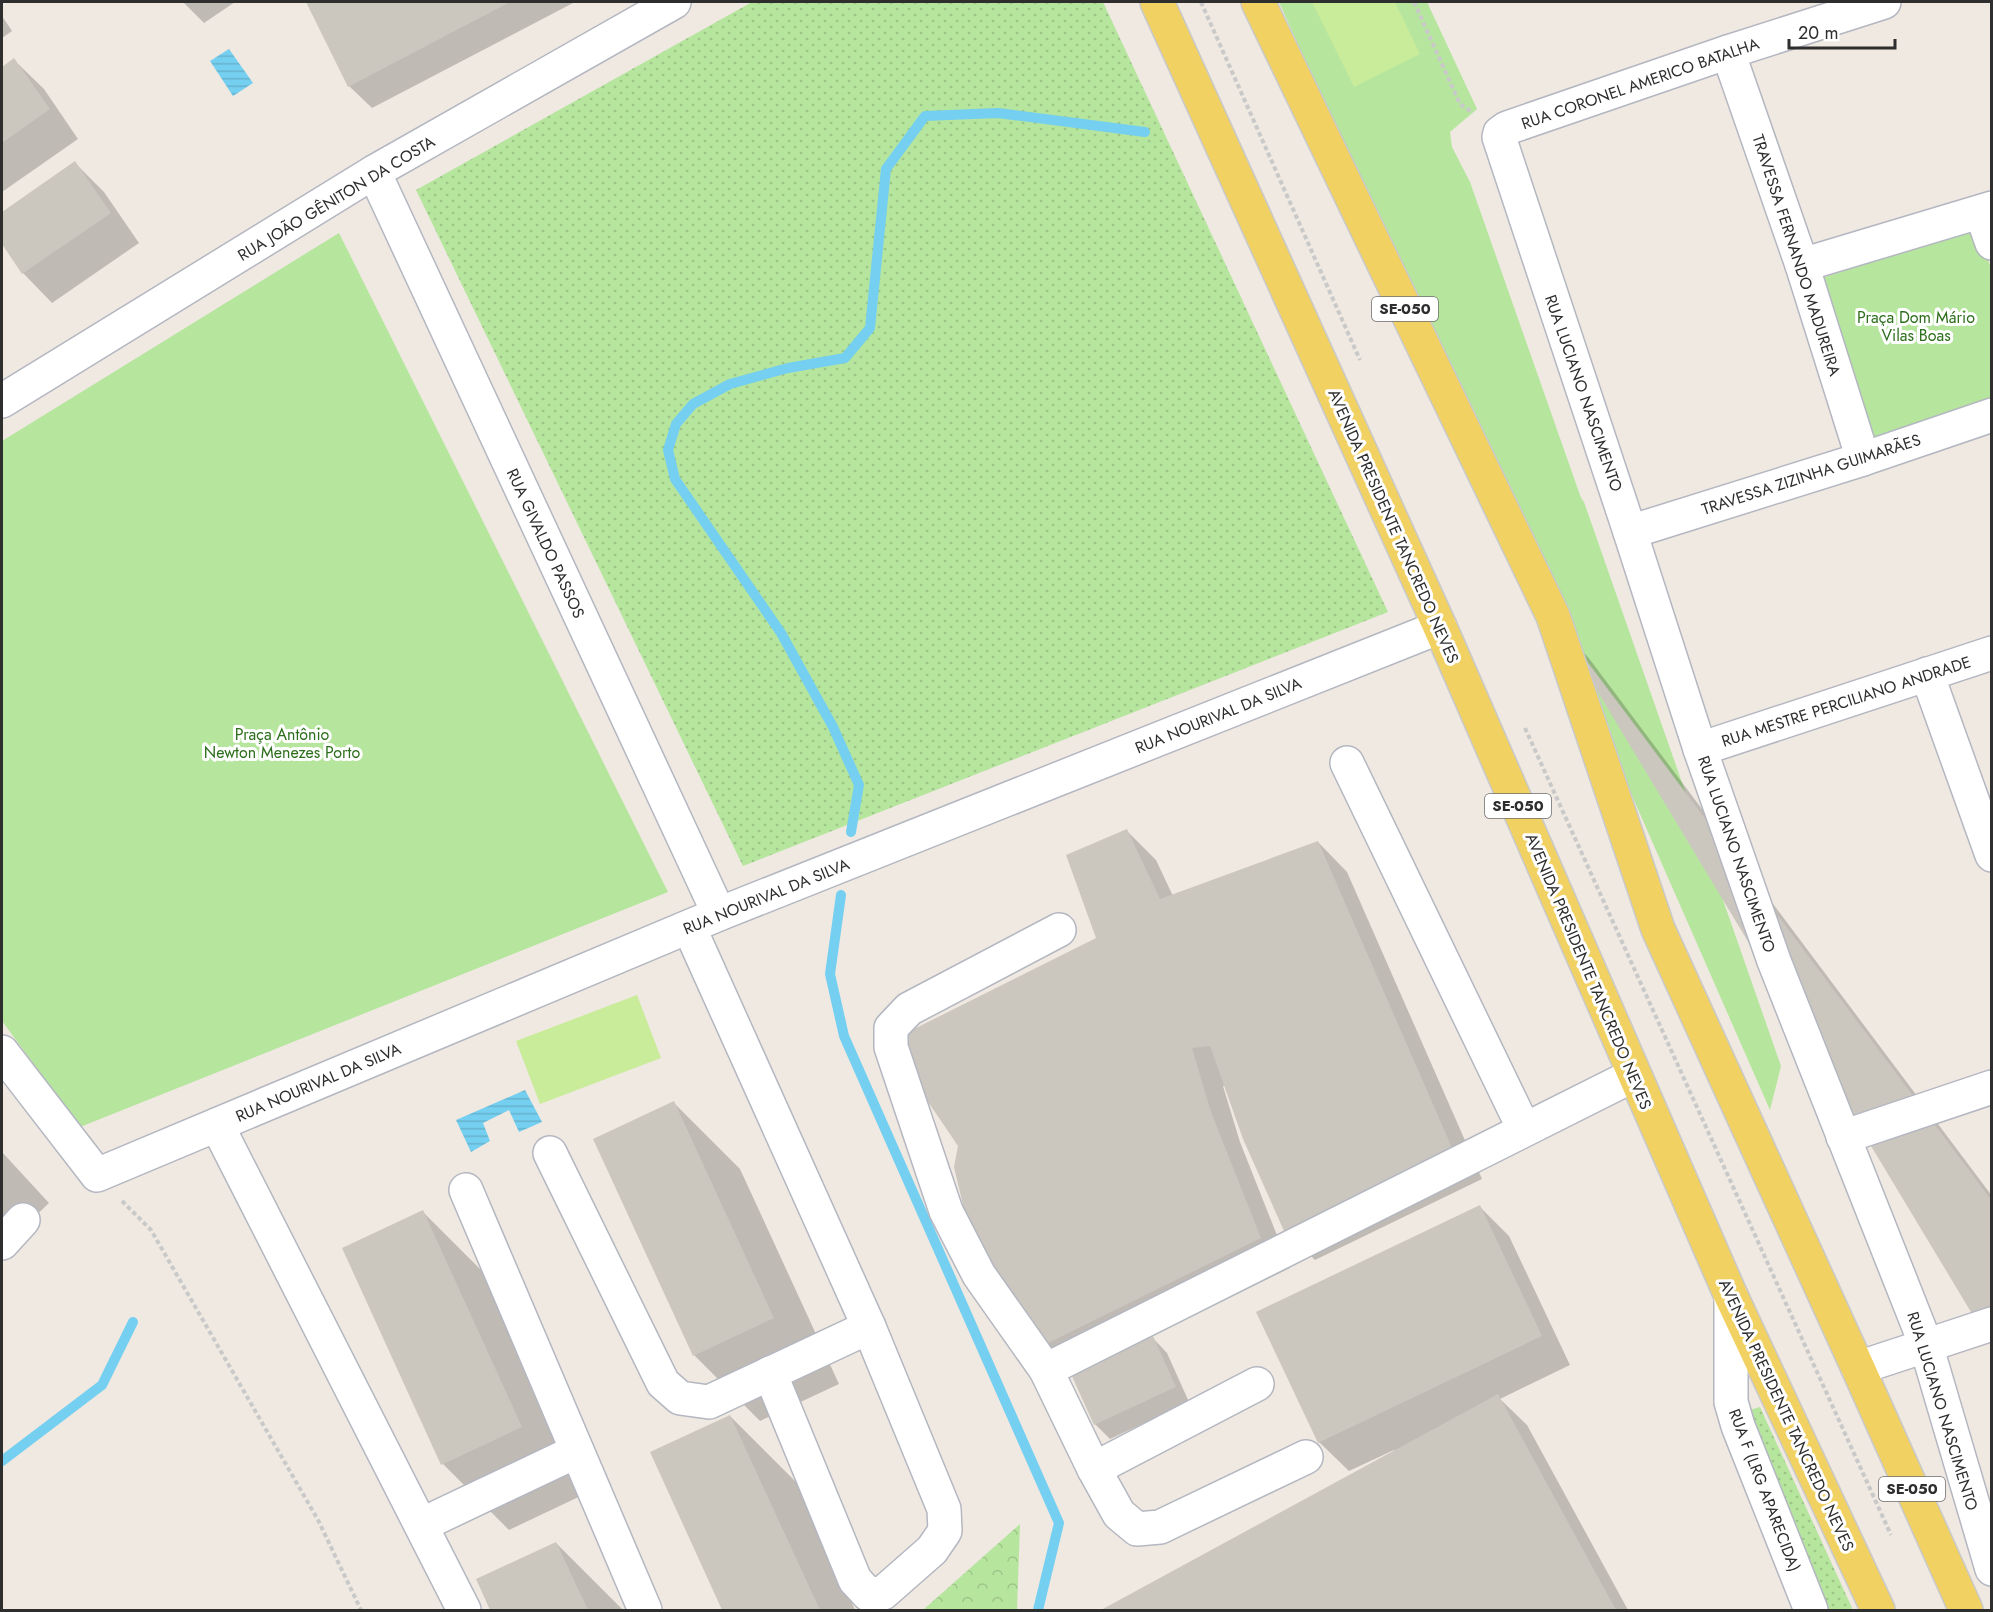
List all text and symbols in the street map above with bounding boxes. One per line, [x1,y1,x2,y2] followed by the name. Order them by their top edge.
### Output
[1789,12,1896,50] scale bar
[1798,20,1838,46] text: 20 m
[1518,32,1763,135] street label: RUA CORONEL AMERICO BATALHA
[233,130,440,267] street label: RUA JOÃO GÊNITON DA COSTA
[1747,131,1847,379] street label: TRAVESSA FERNANDO MADUREIRA
[1539,292,1628,495] street label: RUA LUCIANO NASCIMENTO
[1372,297,1438,321] road number: SE-050
[1857,306,1975,347] park label: Praça Dom Mário Vilas Boas
[1322,385,1465,667] street label: AVENIDA PRESIDENTE TANCREDO NEVES
[1699,428,1924,521] street label: TRAVESSA ZIZINHA GUIMARÃES
[501,465,590,622] street label: RUA GIVALDO PASSOS
[1719,650,1974,753] street label: RUA MESTRE PERCILIANO ANDRADE
[1132,671,1305,759] street label: RUA NOURIVAL DA SILVA
[204,723,360,764] park label: Praça Antônio Newton Menezes Porto
[1692,753,1781,956] street label: RUA LUCIANO NASCIMENTO
[1485,794,1551,818] road number: SE-050
[1520,830,1657,1113] street label: AVENIDA PRESIDENTE TANCREDO NEVES
[680,852,853,940] street label: RUA NOURIVAL DA SILVA
[232,1037,405,1128] street label: RUA NOURIVAL DA SILVA
[1713,1275,1860,1555] street label: AVENIDA PRESIDENTE TANCREDO NEVES
[1901,1309,1984,1513] street label: RUA LUCIANO NASCIMENTO
[1723,1405,1806,1575] street label: RUA F (LRG APARECIDA)
[1879,1477,1945,1501] road number: SE-050

